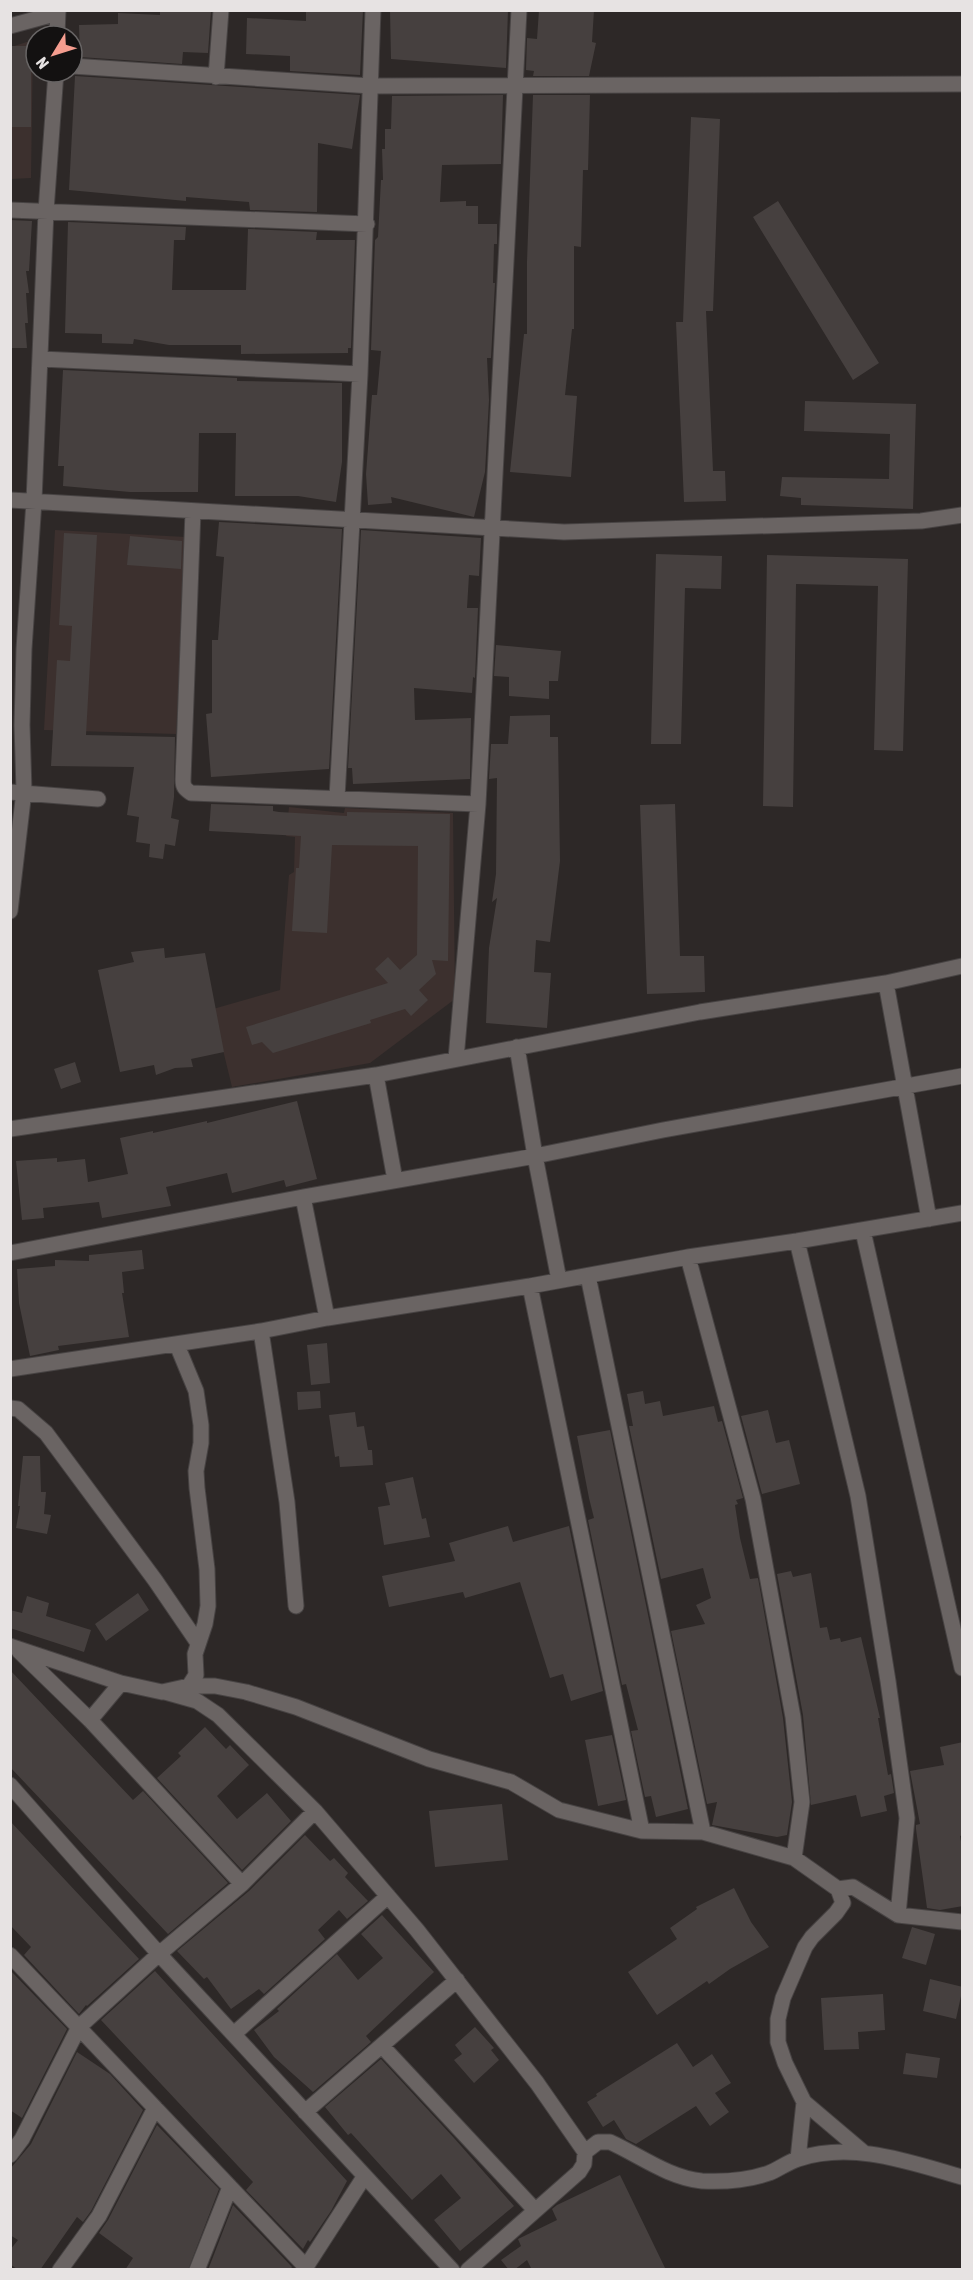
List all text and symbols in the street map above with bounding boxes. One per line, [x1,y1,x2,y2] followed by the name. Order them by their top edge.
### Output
[24,24,84,84] north arrow
[32,54,52,73] text: N

